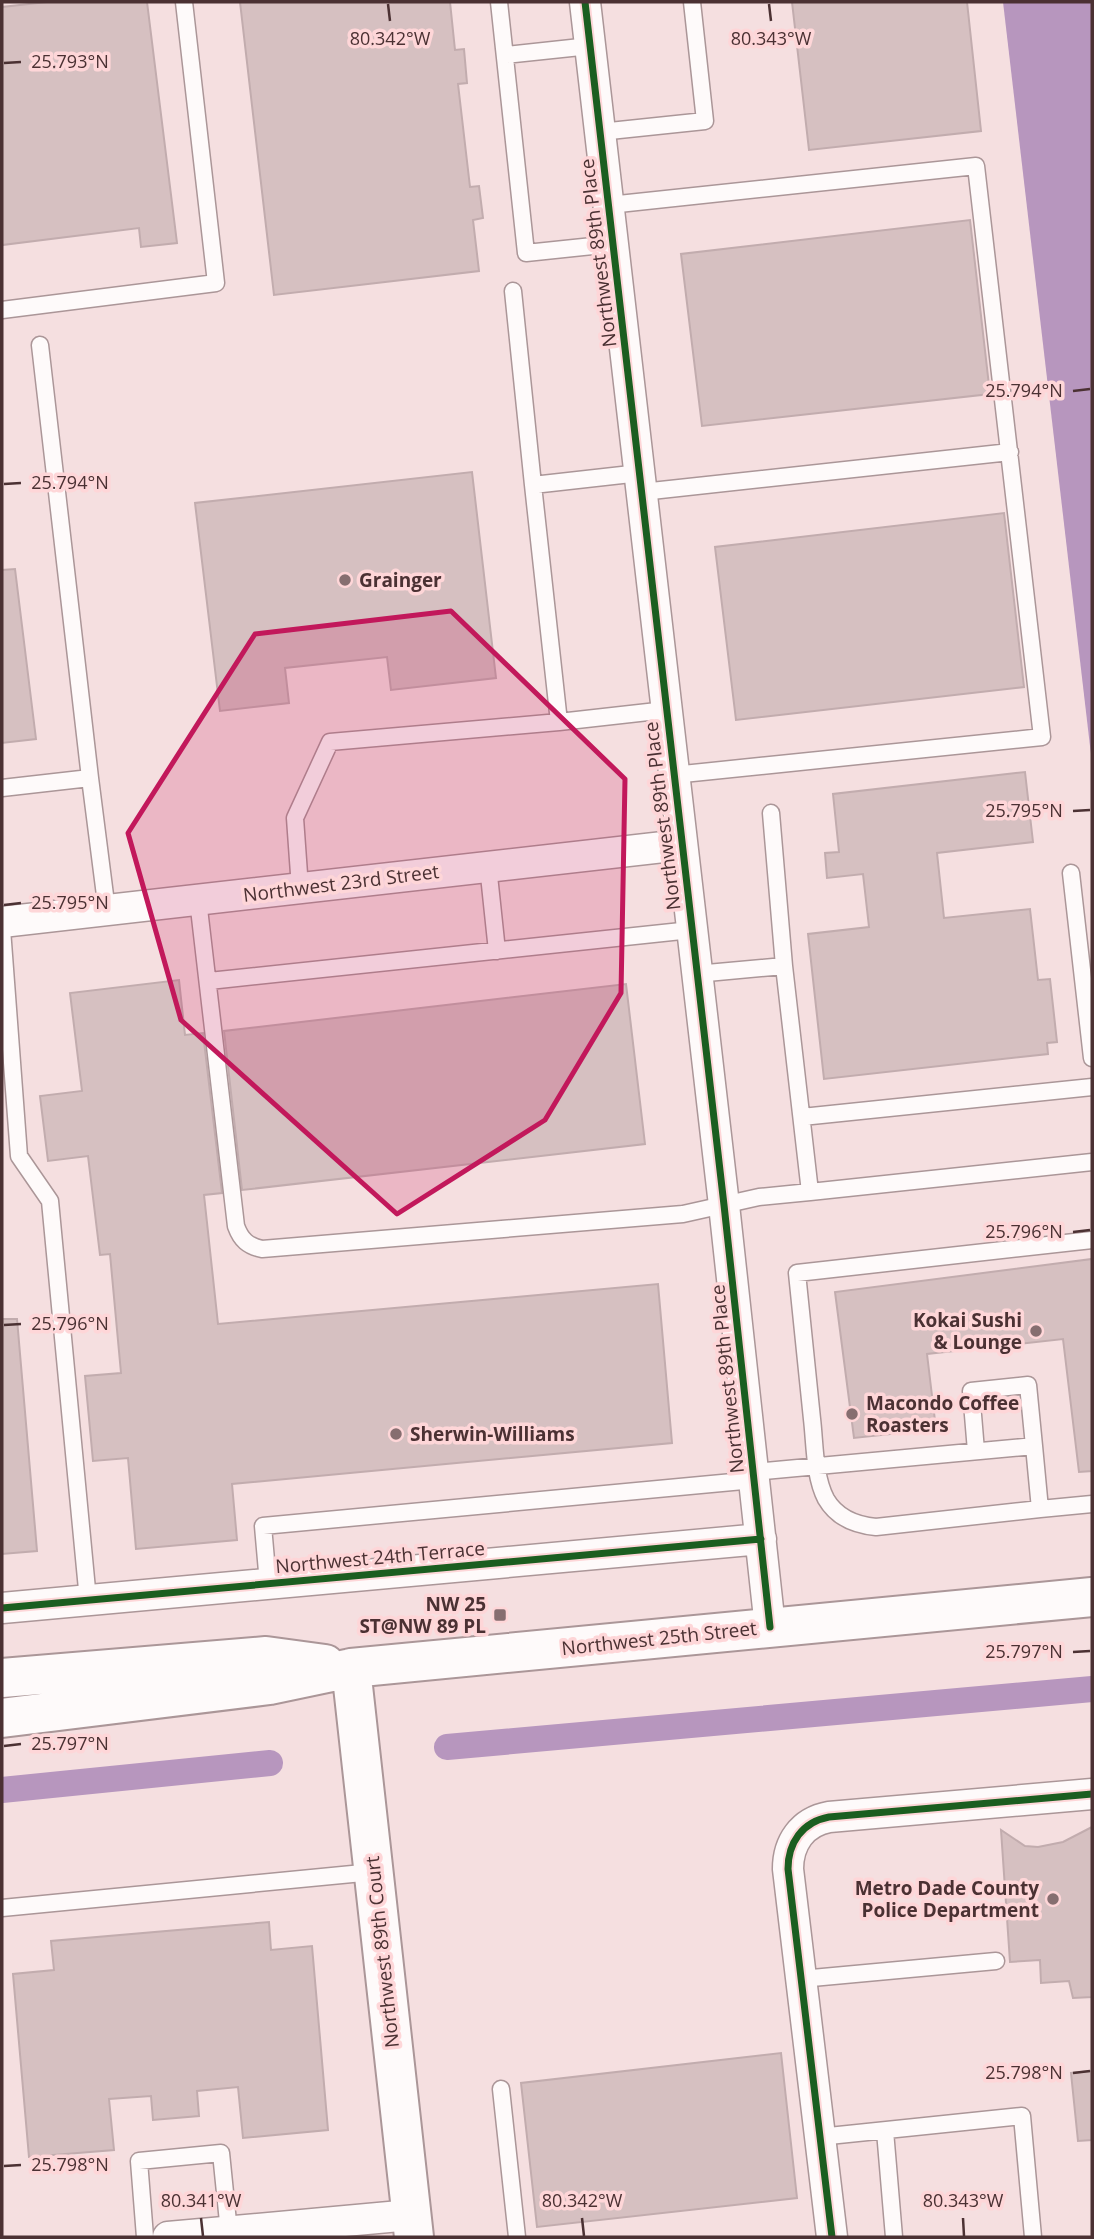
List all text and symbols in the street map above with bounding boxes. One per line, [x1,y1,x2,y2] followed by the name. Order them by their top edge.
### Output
[350,26,431,50] text: 80.342°W
[731,26,812,50] text: 80.343°W
[31,49,109,73] text: 25.793°N
[574,157,622,349] street label: Northwest 89th Place
[985,378,1063,402] text: 25.794°N
[31,470,109,494] text: 25.794°N
[359,567,442,593] place label: Grainger
[337,572,353,588] marker: Grainger
[638,720,686,912] street label: Northwest 89th Place
[985,798,1063,822] text: 25.795°N
[242,858,441,908] street label: Northwest 23rd Street
[31,890,109,914] text: 25.795°N
[985,1219,1063,1243] text: 25.796°N
[704,1283,750,1475] street label: Northwest 89th Place
[913,1307,1022,1355] place label: Kokai Sushi & Lounge
[31,1311,109,1335] text: 25.796°N
[1028,1323,1044,1339] marker: Kokai Sushi & Lounge
[866,1390,1019,1438] place label: Macondo Coffee Roasters
[844,1406,860,1422] marker: Macondo Coffee Roasters
[410,1421,575,1447] place label: Sherwin-Williams
[388,1426,404,1442] marker: Sherwin-Williams
[274,1535,486,1579] street label: Northwest 24th Terrace
[359,1591,486,1639] place label: NW 25 ST@NW 89 PL
[492,1607,508,1623] marker: NW 25 ST@NW 89 PL
[560,1615,758,1661] street label: Northwest 25th Street
[985,1639,1063,1663] text: 25.797°N
[31,1731,109,1755] text: 25.797°N
[359,1855,405,2049] street label: Northwest 89th Court
[855,1875,1039,1923] place label: Metro Dade County Police Department
[1045,1891,1061,1907] marker: Metro Dade County Police Department
[985,2060,1063,2084] text: 25.798°N
[31,2152,109,2176] text: 25.798°N
[161,2188,242,2212] text: 80.341°W
[542,2188,623,2212] text: 80.342°W
[923,2188,1004,2212] text: 80.343°W

